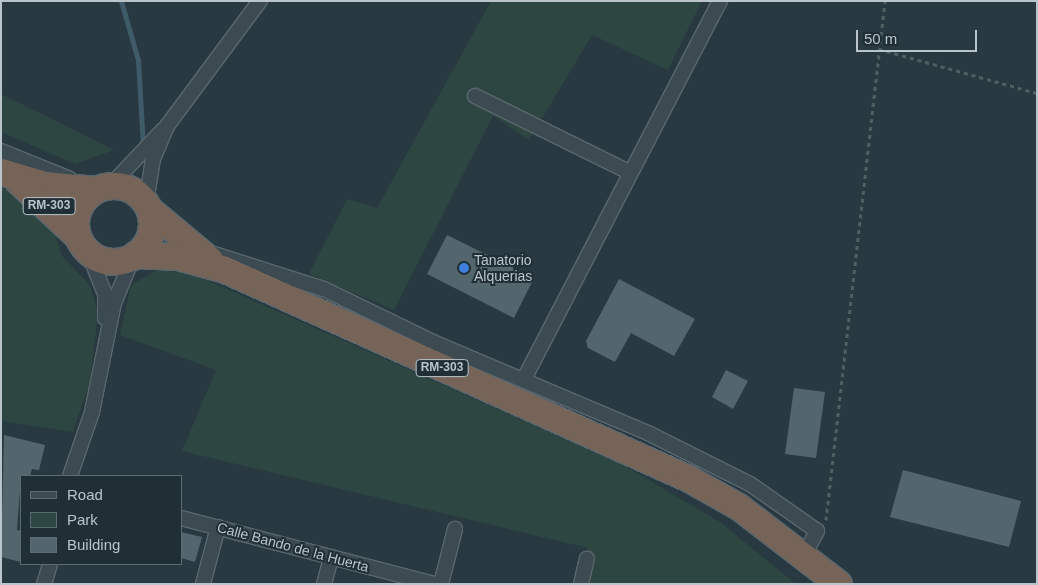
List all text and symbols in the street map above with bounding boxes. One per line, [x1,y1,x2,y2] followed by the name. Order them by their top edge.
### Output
[858,20,979,52] scale bar
[864,30,897,47] text: 50 m
[22,197,76,216] road number: RM-303
[474,252,532,284] place label: Tanatorio Alquerias
[458,262,470,274] marker: Tanatorio Alquerias
[414,358,470,378] road number: RM-303
[20,475,182,565] legend
[67,486,103,503] text: Road
[67,511,98,528] text: Park
[215,519,371,575] street label: Calle Bando de la Huerta
[67,536,120,553] text: Building

